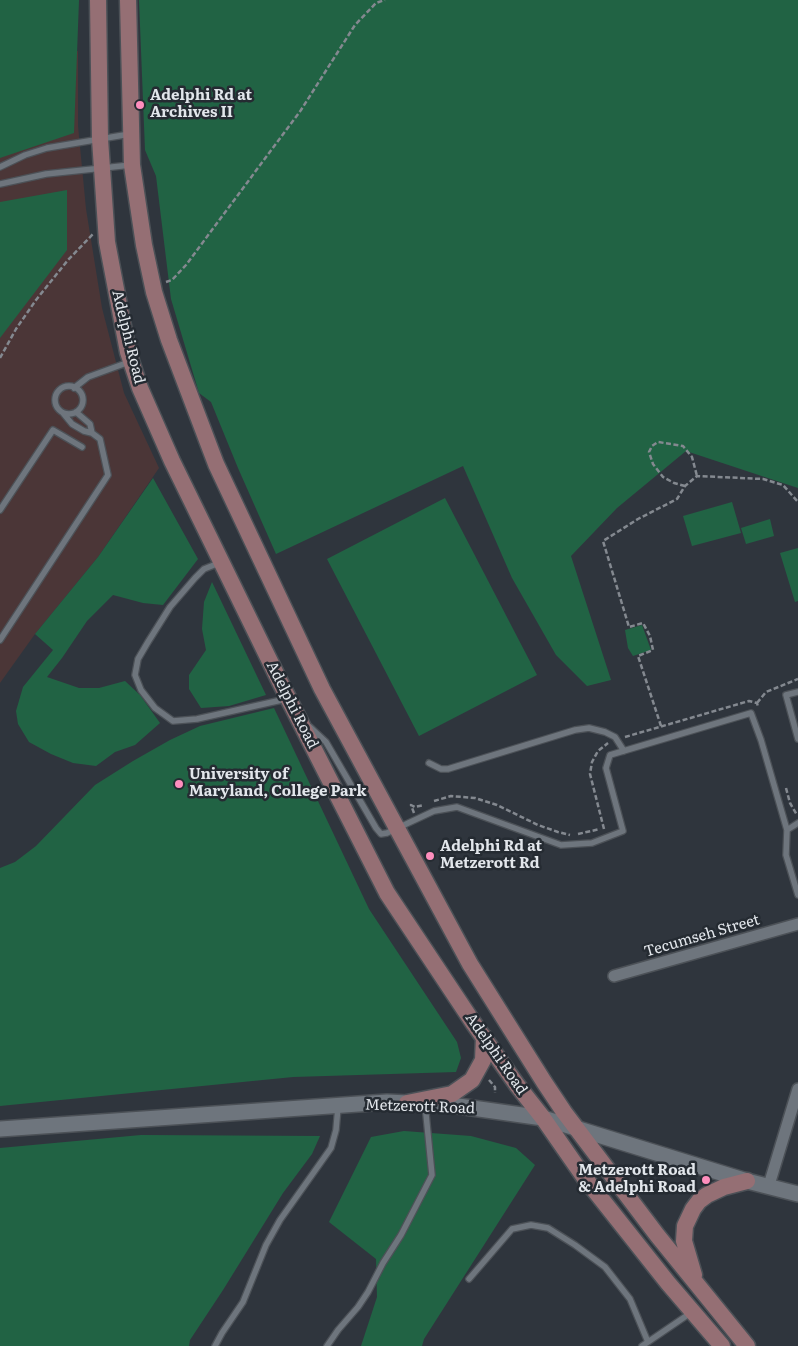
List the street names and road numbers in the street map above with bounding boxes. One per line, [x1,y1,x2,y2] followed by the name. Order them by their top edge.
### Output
[108,288,148,386] street label: Adelphi Road
[262,658,322,752] street label: Adelphi Road
[642,911,762,961] street label: Tecumseh Street
[461,1010,531,1098] street label: Adelphi Road
[365,1096,475,1118] street label: Metzerott Road

